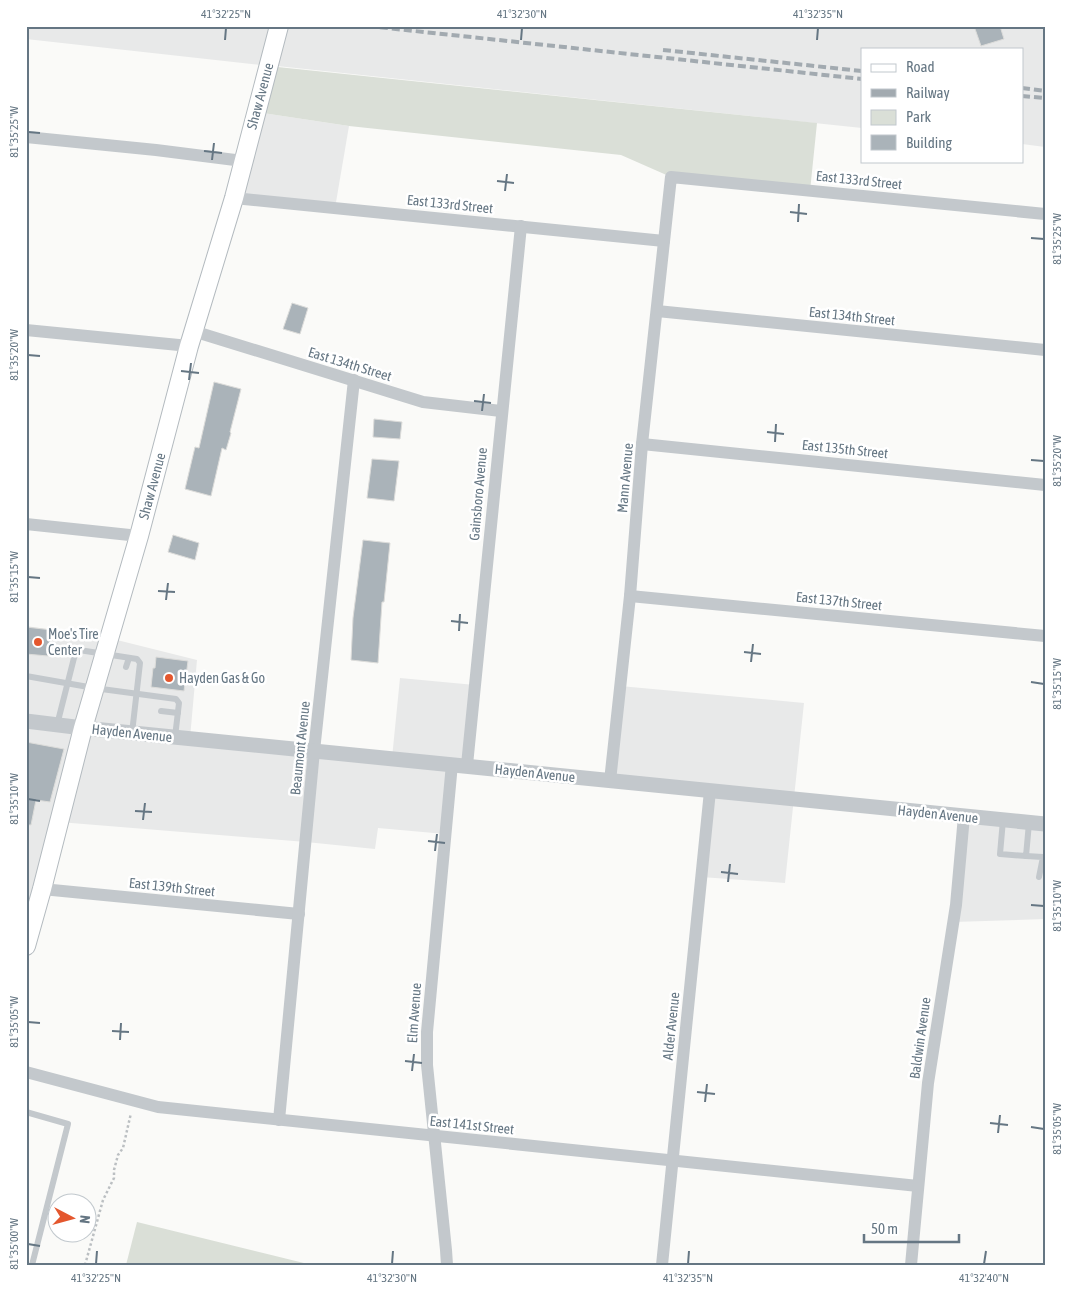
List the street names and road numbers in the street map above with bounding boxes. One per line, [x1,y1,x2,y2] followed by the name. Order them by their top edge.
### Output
[243,61,277,131] street label: Shaw Avenue
[815,168,903,192] street label: East 133rd Street
[406,192,494,216] street label: East 133rd Street
[808,304,896,328] street label: East 134th Street
[306,344,394,384] street label: East 134th Street
[801,437,889,461] street label: East 135th Street
[614,442,636,514] street label: Mann Avenue
[466,447,490,541] street label: Gainsboro Avenue
[135,451,169,521] street label: Shaw Avenue
[795,589,883,613] street label: East 137th Street
[287,700,313,796] street label: Beaumont Avenue
[91,721,173,745] street label: Hayden Avenue
[494,761,576,785] street label: Hayden Avenue
[897,802,979,826] street label: Hayden Avenue
[128,875,216,899] street label: East 139th Street
[404,982,424,1044] street label: Elm Avenue
[659,991,683,1061] street label: Alder Avenue
[906,996,934,1080] street label: Baldwin Avenue
[429,1113,515,1137] street label: East 141st Street

